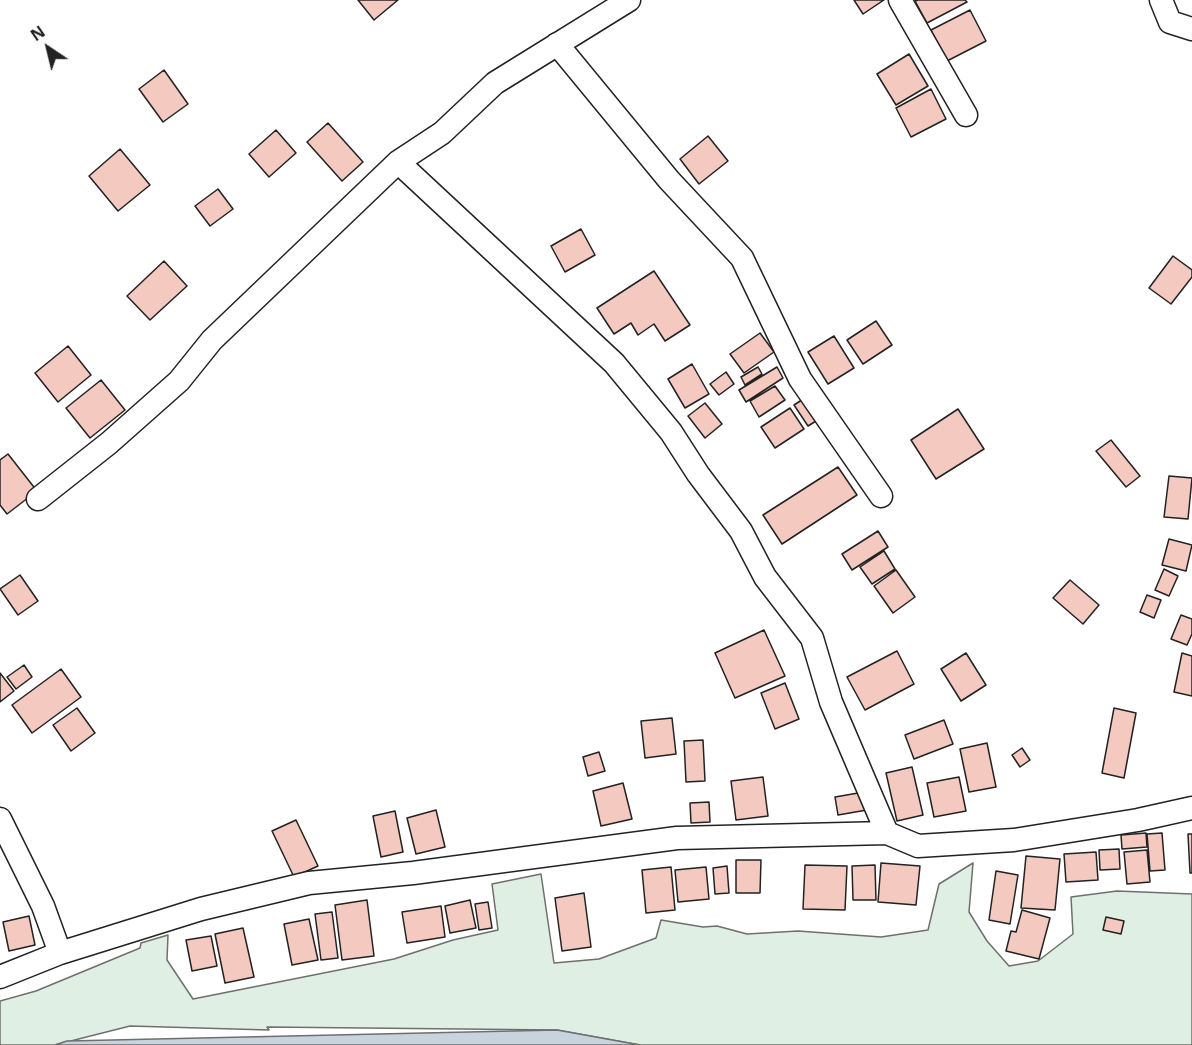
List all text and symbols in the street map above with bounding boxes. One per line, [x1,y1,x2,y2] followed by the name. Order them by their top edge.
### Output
[18,18,78,78] north arrow
[26,21,49,46] text: N

